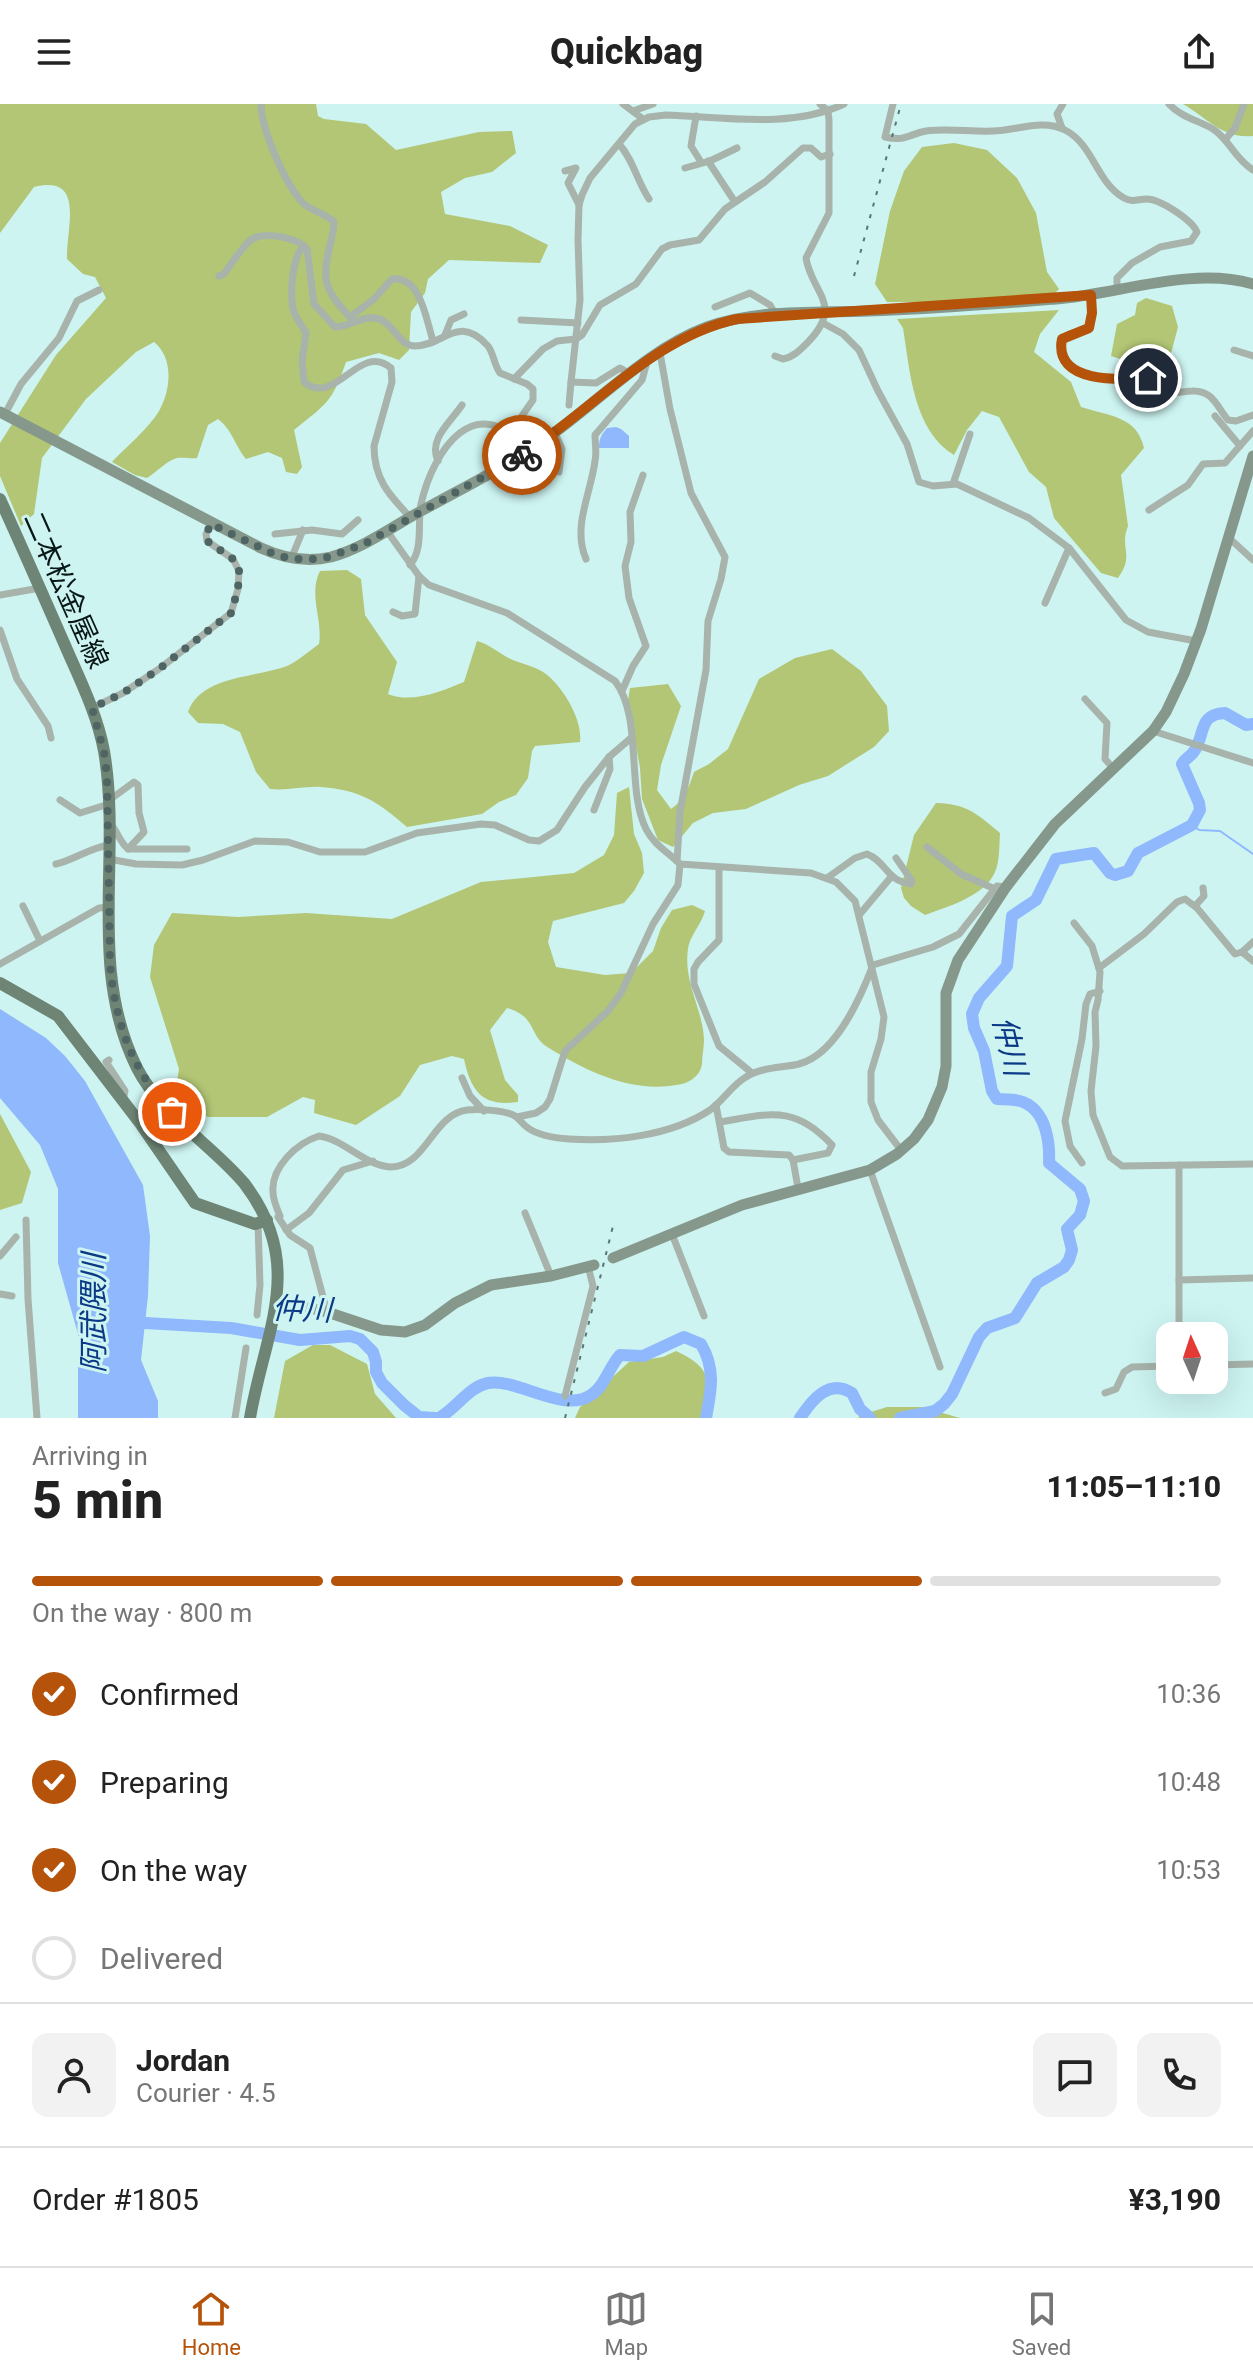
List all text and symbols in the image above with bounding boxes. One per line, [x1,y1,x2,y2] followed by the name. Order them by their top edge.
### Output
[32,30,76,74] icon: menu
[1177,30,1221,74] icon: share
[550,31,703,73] text: Quickbag
[1114,344,1182,412] pin
[1126,356,1170,400] icon: home
[482,415,562,495] courier
[500,433,544,477] icon: bike
[17,507,115,673] street label: 二本松金屋線
[986,1013,1034,1082] water label: 仲川
[138,1078,206,1146] pin
[150,1090,194,1134] icon: bag
[76,1250,111,1373] water label: 阿武隈川
[271,1290,336,1328] water label: 仲川
[1156,1322,1228,1394] north arrow
[1156,1322,1228,1394] map controls
[32,1441,148,1471] text: Arriving in
[1046,1469,1221,1504] text: 11:05–11:10
[32,1470,163,1531] text: 5 min
[32,1598,252,1628] text: On the way · 800 m
[32,1672,76,1716] icon: check
[100,1677,239,1712] text: Confirmed
[1156,1679,1221,1709] text: 10:36
[32,1760,76,1804] icon: check
[100,1765,229,1800] text: Preparing
[1156,1767,1221,1797] text: 10:48
[32,1848,76,1892] icon: check
[100,1853,247,1888] text: On the way
[1156,1855,1221,1885] text: 10:53
[100,1941,223,1976] text: Delivered
[32,2033,116,2117] button: person
[1033,2033,1117,2117] button: chat
[1137,2033,1221,2117] button: phone
[136,2043,230,2078] text: Jordan
[136,2078,276,2108] text: Courier · 4.5
[32,2182,199,2217] text: Order #1805
[1129,2182,1221,2217] text: ¥3,190
[182,2287,241,2360] tab: Home
[604,2287,648,2360] tab: Map
[1012,2287,1071,2360] tab: Saved

